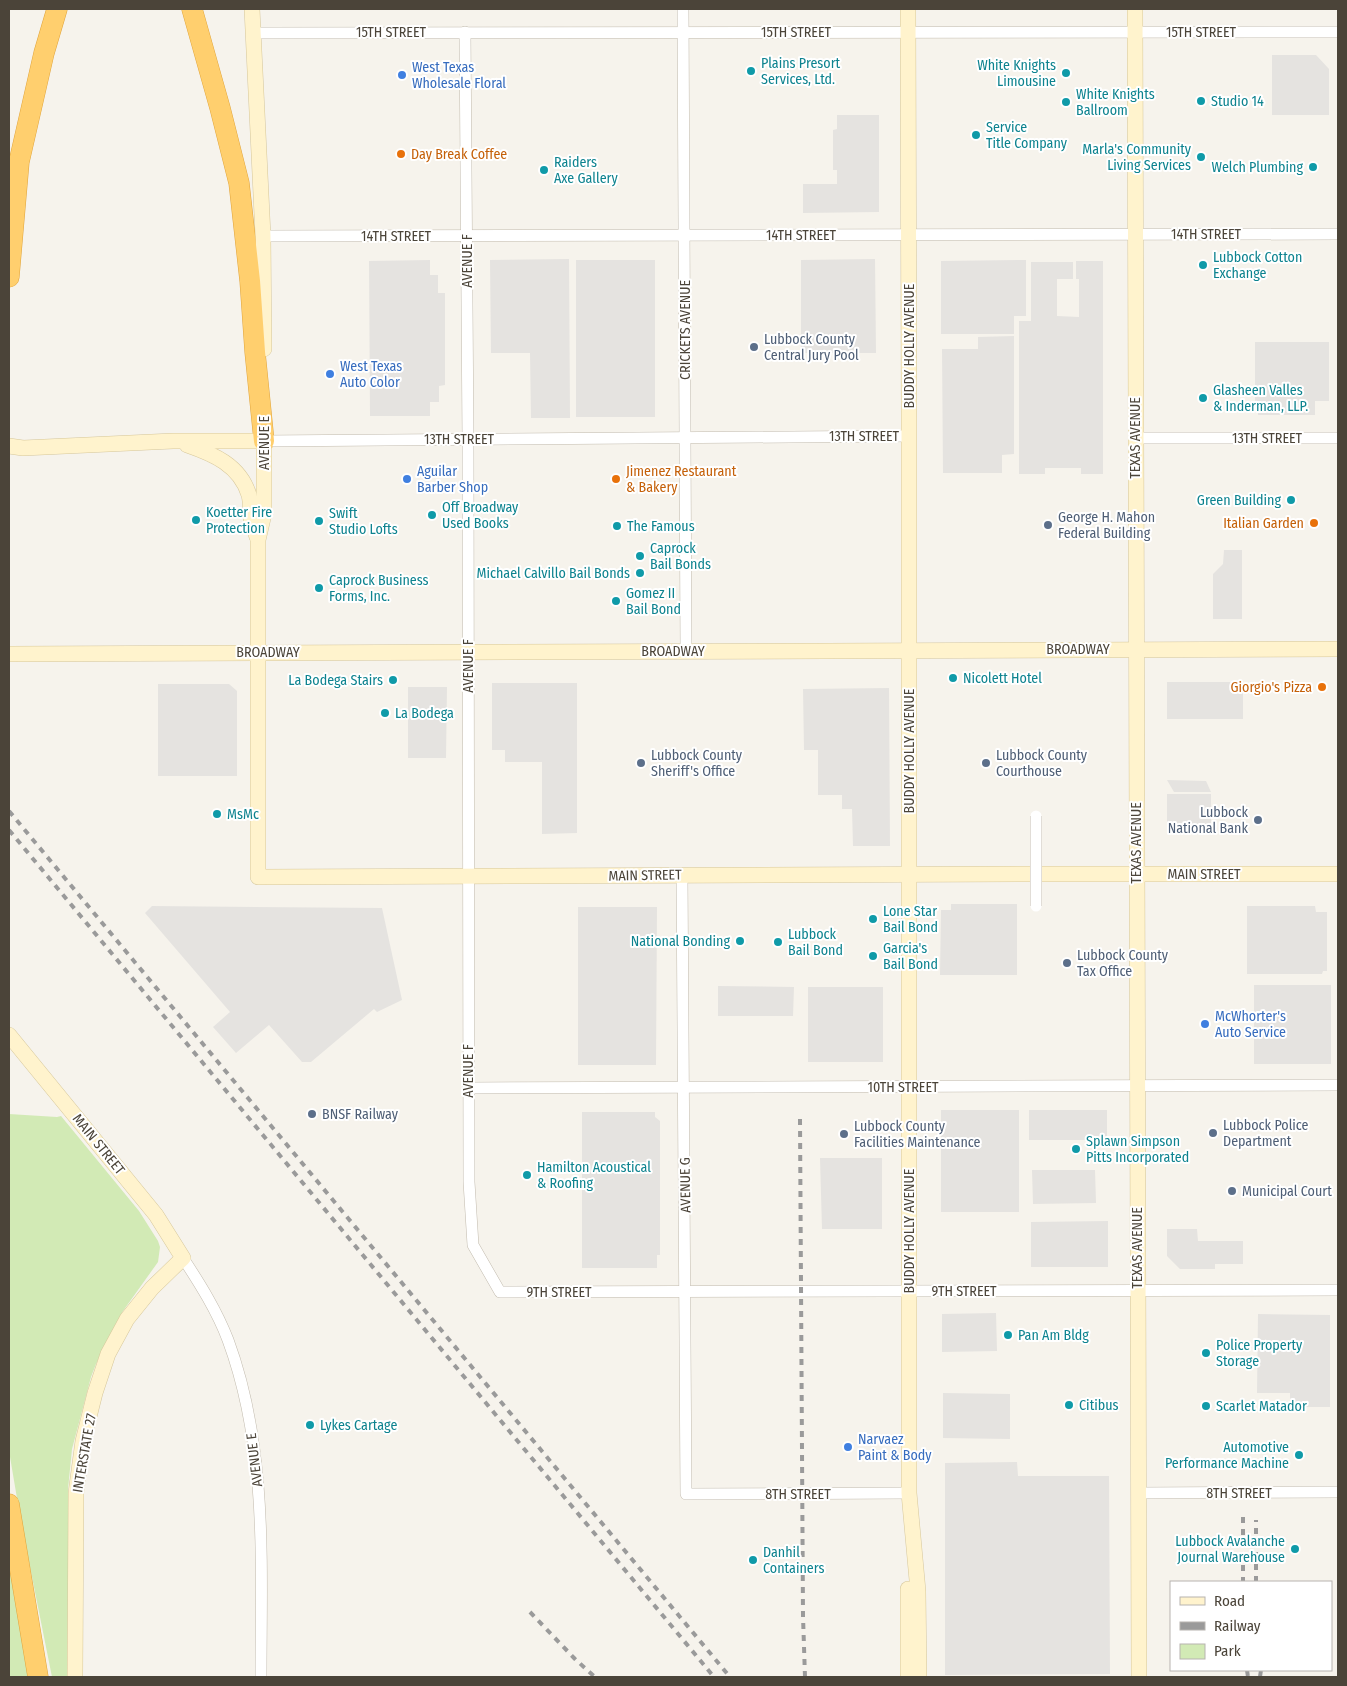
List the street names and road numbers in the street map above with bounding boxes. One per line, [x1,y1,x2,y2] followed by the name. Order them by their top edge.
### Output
[356,24,426,41] street label: 15TH STREET
[761,24,831,41] street label: 15TH STREET
[1166,24,1236,41] street label: 15TH STREET
[1171,226,1242,243] street label: 14TH STREET
[766,227,837,244] street label: 14TH STREET
[361,228,432,245] street label: 14TH STREET
[459,234,476,288] street label: AVENUE F
[677,280,694,380] street label: CRICKETS AVENUE
[901,283,918,408] street label: BUDDY HOLLY AVENUE
[1127,397,1144,479] street label: TEXAS AVENUE
[256,416,273,470] street label: AVENUE E
[829,428,900,445] street label: 13TH STREET
[1232,430,1303,447] street label: 13TH STREET
[424,431,495,448] street label: 13TH STREET
[460,639,477,693] street label: AVENUE F
[1046,641,1110,658] street label: BROADWAY
[641,643,705,660] street label: BROADWAY
[236,644,300,661] street label: BROADWAY
[901,688,918,813] street label: BUDDY HOLLY AVENUE
[1128,802,1145,884] street label: TEXAS AVENUE
[608,866,682,885] street label: MAIN STREET
[1167,866,1241,883] street label: MAIN STREET
[460,1044,477,1098] street label: AVENUE F
[868,1079,939,1096] street label: 10TH STREET
[69,1111,129,1178] street label: MAIN STREET
[677,1157,694,1213] street label: AVENUE G
[901,1168,918,1293] street label: BUDDY HOLLY AVENUE
[1129,1207,1146,1289] street label: TEXAS AVENUE
[931,1283,997,1300] street label: 9TH STREET
[526,1284,592,1301] street label: 9TH STREET
[69,1412,100,1494] street label: INTERSTATE 27
[243,1432,266,1488] street label: AVENUE E
[1206,1485,1272,1502] street label: 8TH STREET
[765,1486,831,1503] street label: 8TH STREET

